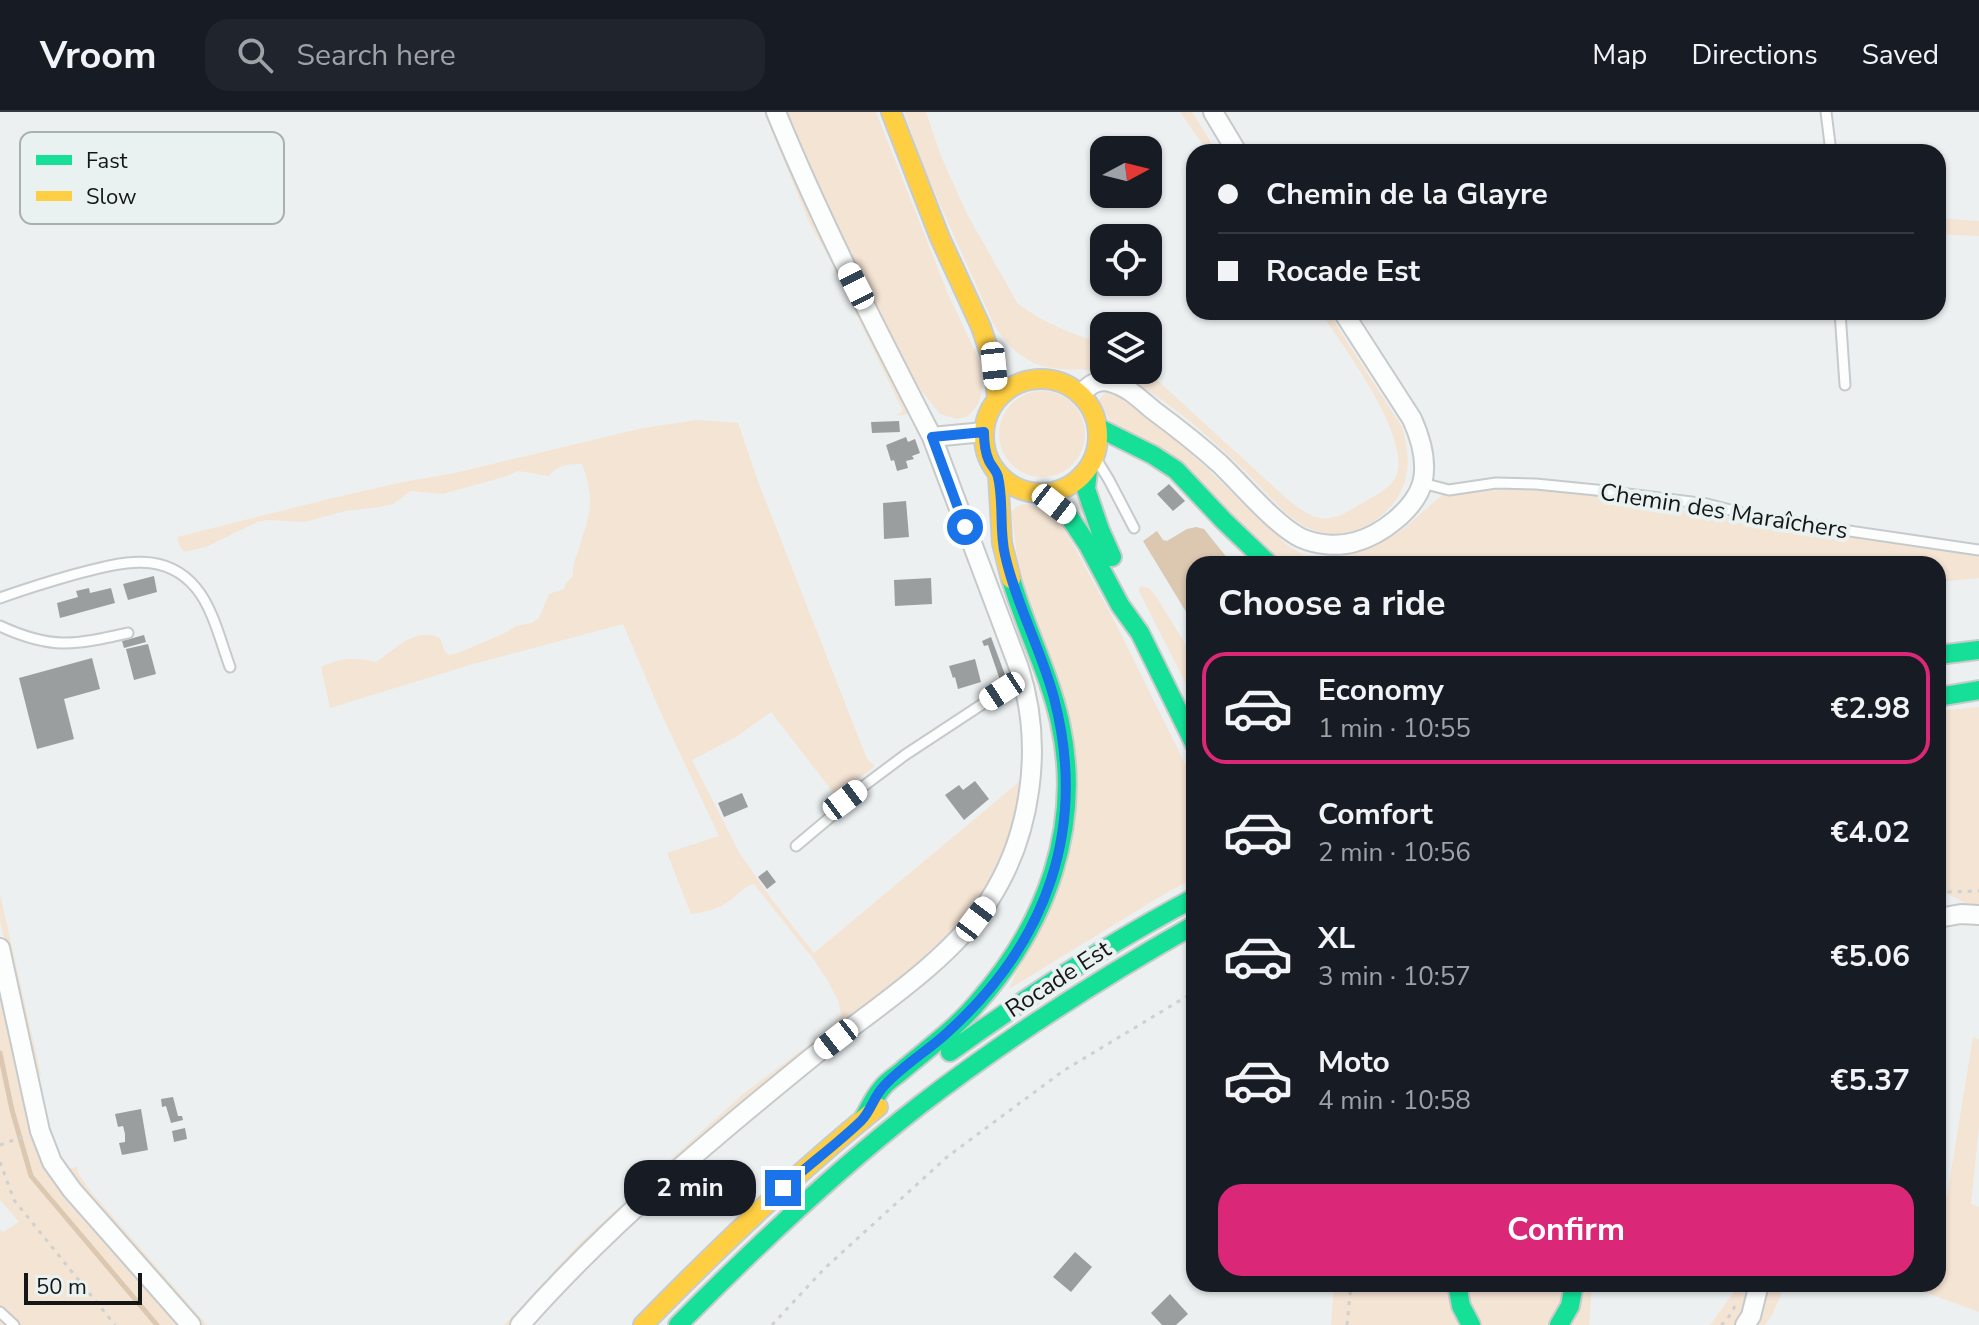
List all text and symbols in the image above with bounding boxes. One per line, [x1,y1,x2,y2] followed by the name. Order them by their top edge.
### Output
[205,19,765,91] search box
[40,30,157,81] text: Vroom
[233,33,277,77] icon: search
[297,35,456,76] text: Search here
[1592,36,1647,74] text: Map
[1691,36,1818,74] text: Directions
[1862,36,1939,74] text: Saved
[20,132,284,224] legend
[1090,136,1162,208] north arrow
[1090,136,1162,384] map controls
[86,146,128,176] text: Fast
[1266,174,1548,215] text: Chemin de la Glayre
[86,182,137,212] text: Slow
[1090,224,1162,296] button: locate
[1266,251,1420,292] text: Rocade Est
[834,259,878,313] car
[1090,312,1162,384] button: layers
[980,341,1008,391] car
[1598,476,1850,546] street label: Chemin des Maraîchers
[1028,480,1080,528] car
[947,509,983,545] route start
[1218,579,1446,628] text: Choose a ride
[975,668,1029,714] car
[1318,670,1444,711] text: Economy
[1222,672,1294,744] icon: car
[1831,688,1910,729] text: €2.98
[1318,711,1471,746] text: 1 min · 10:55
[819,776,871,824] car
[1318,794,1433,835] text: Comfort
[1222,796,1294,868] icon: car
[1831,812,1910,853] text: €4.02
[1318,835,1471,870] text: 2 min · 10:56
[952,893,1000,945] car
[1318,918,1355,959] text: XL
[1222,920,1294,992] icon: car
[999,933,1117,1025] street label: Rocade Est
[1831,936,1910,977] text: €5.06
[1318,959,1471,994] text: 3 min · 10:57
[810,1015,862,1063] car
[1318,1042,1390,1083] text: Moto
[1222,1044,1294,1116] icon: car
[1831,1060,1910,1101] text: €5.37
[1318,1083,1471,1118] text: 4 min · 10:58
[623,1160,755,1216] callout: 2 min
[656,1170,724,1205] text: 2 min
[765,1170,801,1206] route end
[1218,1184,1914,1276] button: Confirm
[24,1269,142,1305] scale bar
[36,1272,87,1302] text: 50 m

